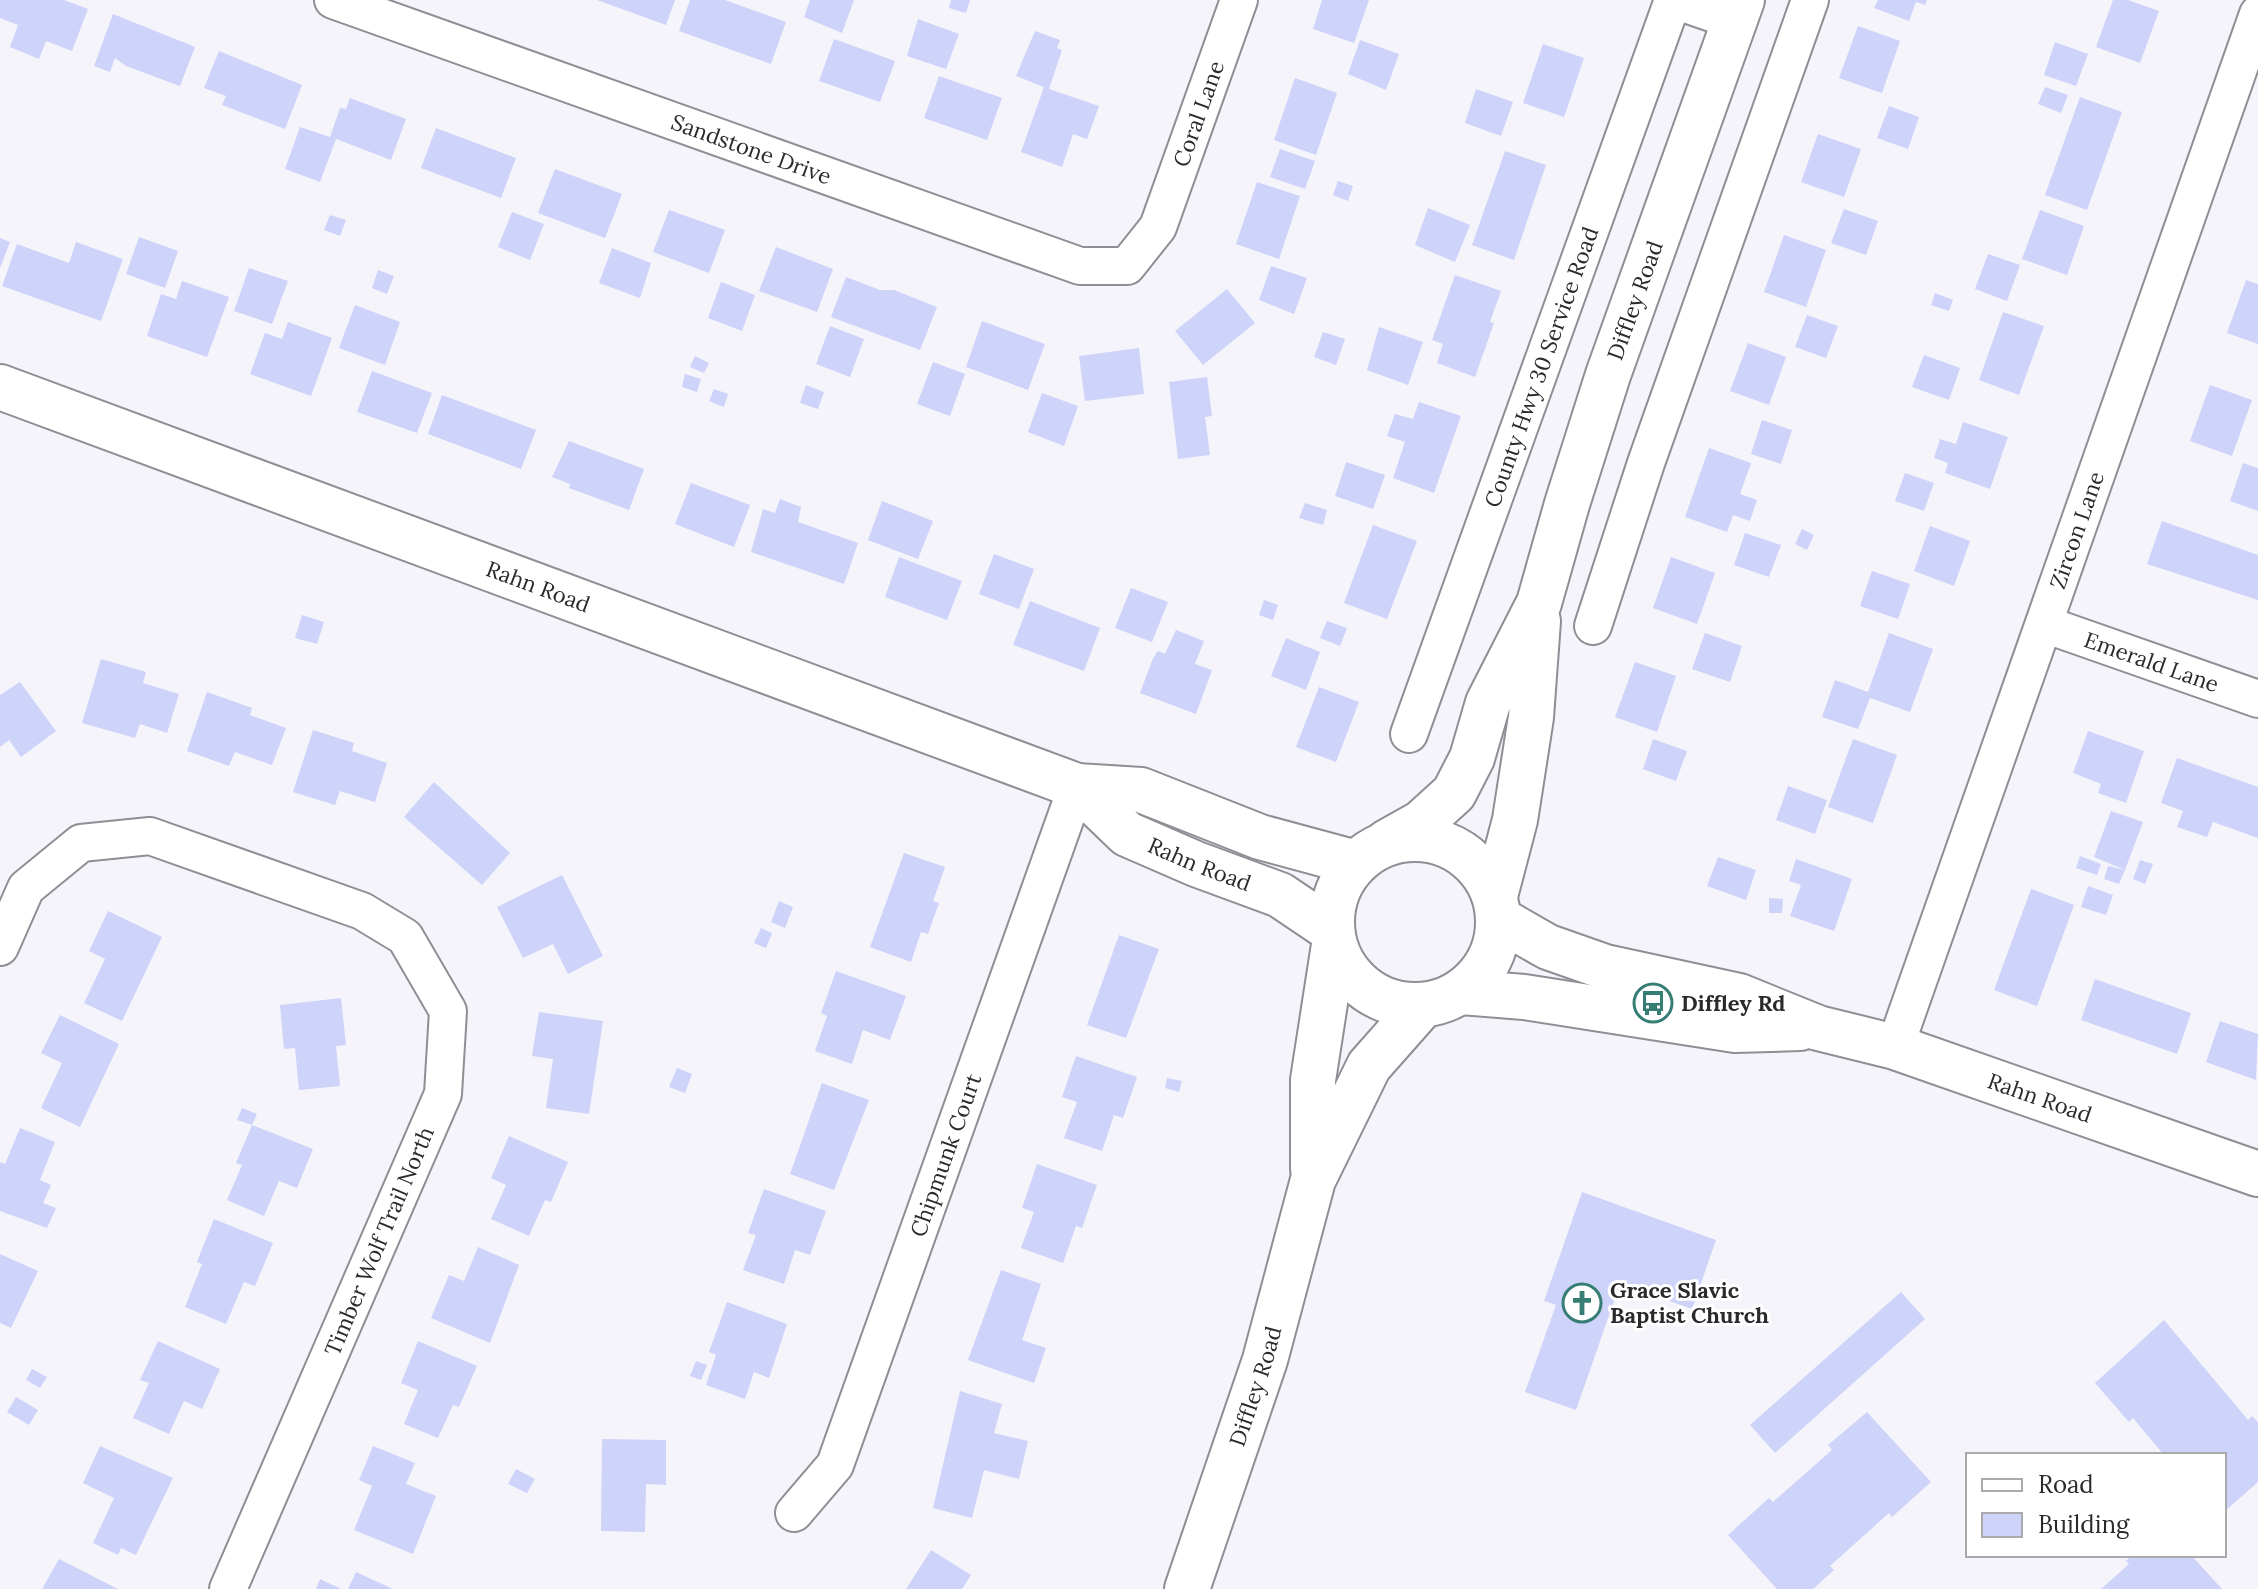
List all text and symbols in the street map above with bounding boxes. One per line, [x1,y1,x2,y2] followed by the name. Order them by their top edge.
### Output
[1167,57,1230,171] street label: Coral Lane
[667,108,835,190] street label: Sandstone Drive
[1478,223,1604,511] street label: County Hwy 30 Service Road
[1601,237,1669,364] street label: Diffley Road
[2043,468,2110,592] street label: Zircon Lane
[482,554,594,618] street label: Rahn Road
[2081,625,2223,698] street label: Emerald Lane
[1144,831,1255,897] street label: Rahn Road
[1632,982,1674,1024] bus stop icon: Diffley Rd
[1681,989,1785,1017] place label: Diffley Rd
[1984,1067,2096,1129] street label: Rahn Road
[903,1069,988,1241] street label: Chipmunk Court
[318,1122,440,1360] street label: Timber Wolf Trail North
[1610,1276,1769,1329] place label: Grace Slavic Baptist Church
[1561,1282,1603,1324] church icon: Grace Slavic Baptist Church
[1223,1323,1287,1450] street label: Diffley Road
[1966,1453,2226,1557] legend
[2038,1469,2094,1500] text: Road
[2038,1509,2130,1540] text: Building

